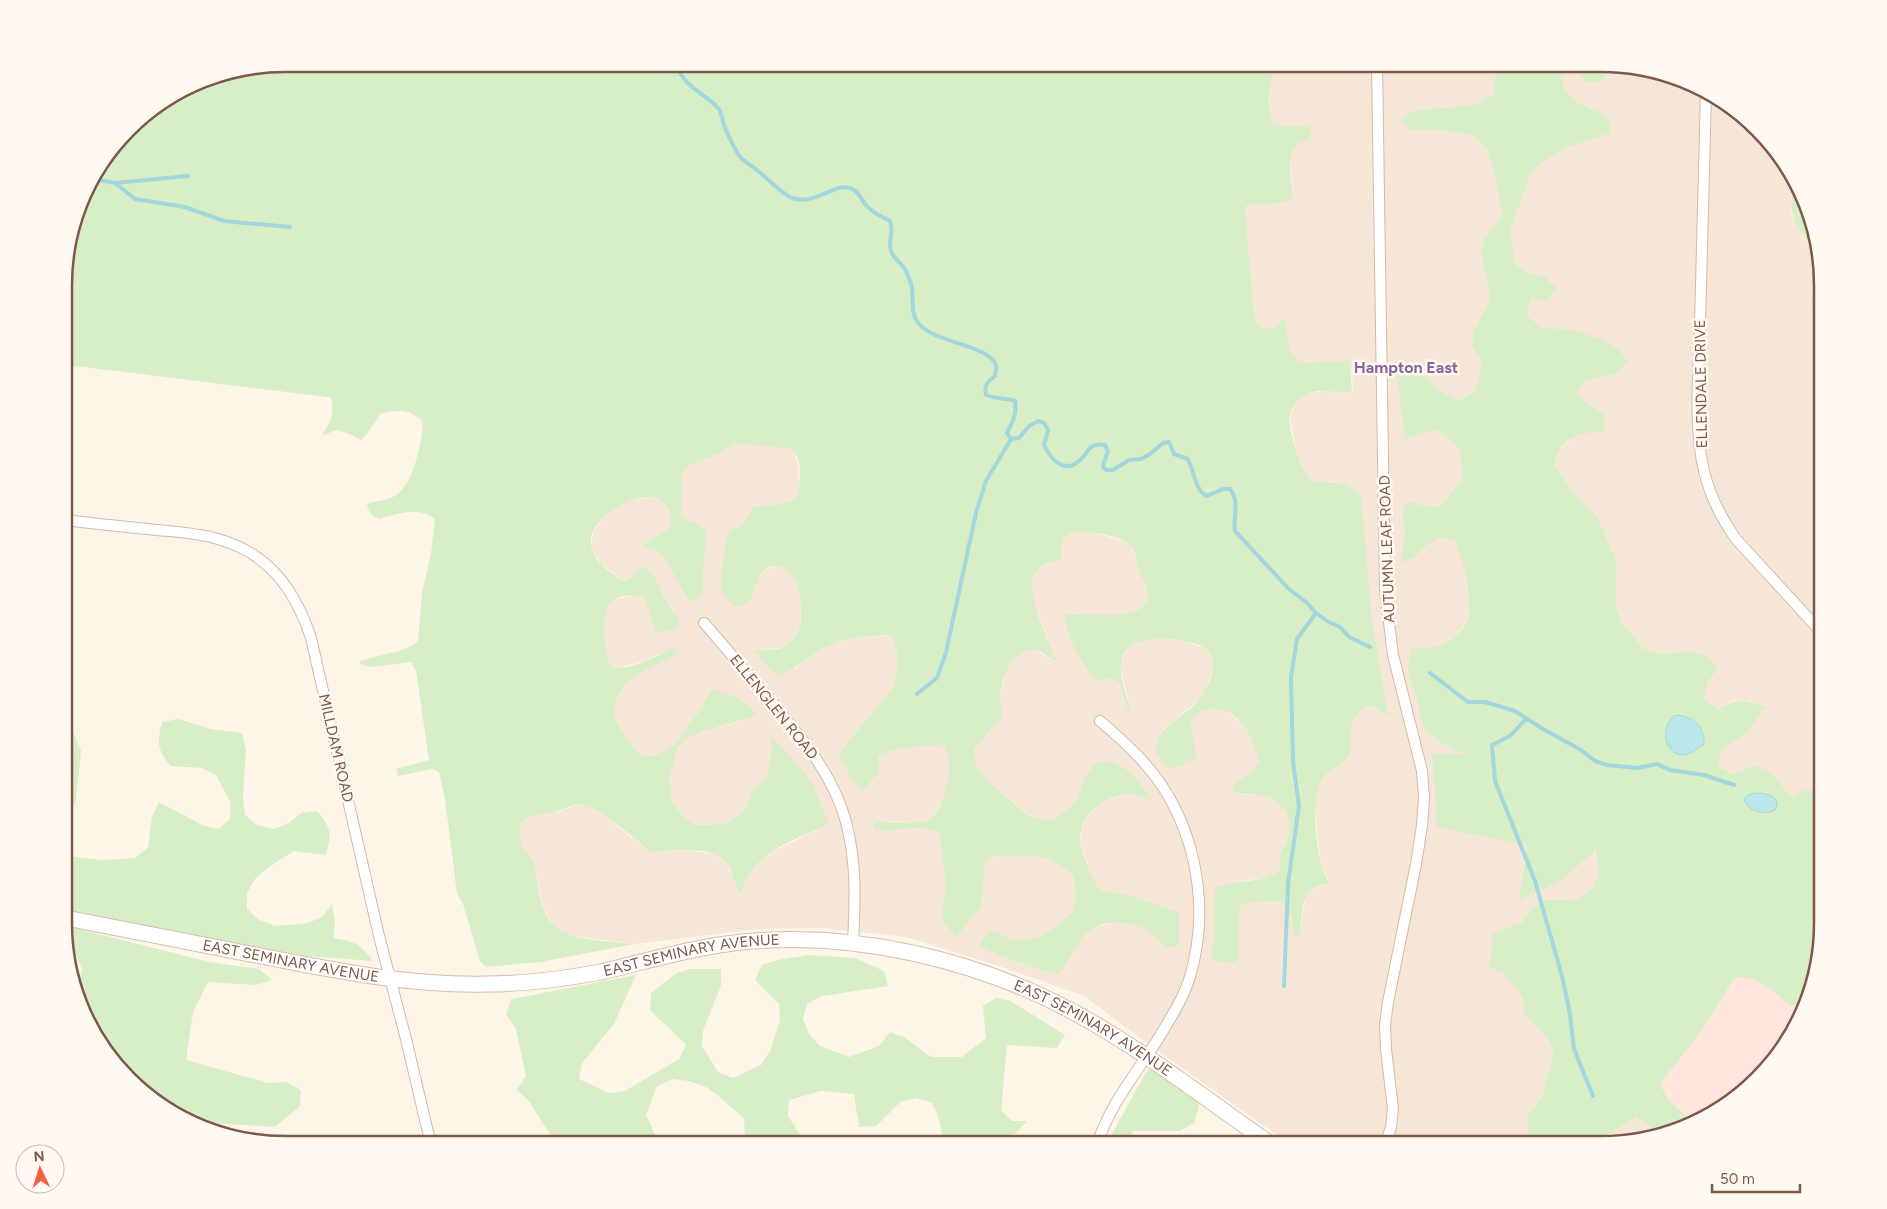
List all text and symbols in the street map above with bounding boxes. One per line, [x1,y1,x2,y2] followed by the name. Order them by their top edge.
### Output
[1691,319,1711,449] street label: ELLENDALE DRIVE
[1354,358,1458,377] district label: Hampton East
[1375,475,1399,623] street label: AUTUMN LEAF ROAD
[726,651,822,763] street label: ELLENGLEN ROAD
[315,692,357,804] street label: MILLDAM ROAD
[602,931,780,980] street label: EAST SEMINARY AVENUE
[201,936,380,986] street label: EAST SEMINARY AVENUE
[1011,976,1175,1080] street label: EAST SEMINARY AVENUE
[15,1144,65,1194] north arrow
[33,1148,45,1165] text: N
[1712,1162,1800,1194] scale bar
[1720,1170,1755,1188] text: 50 m

